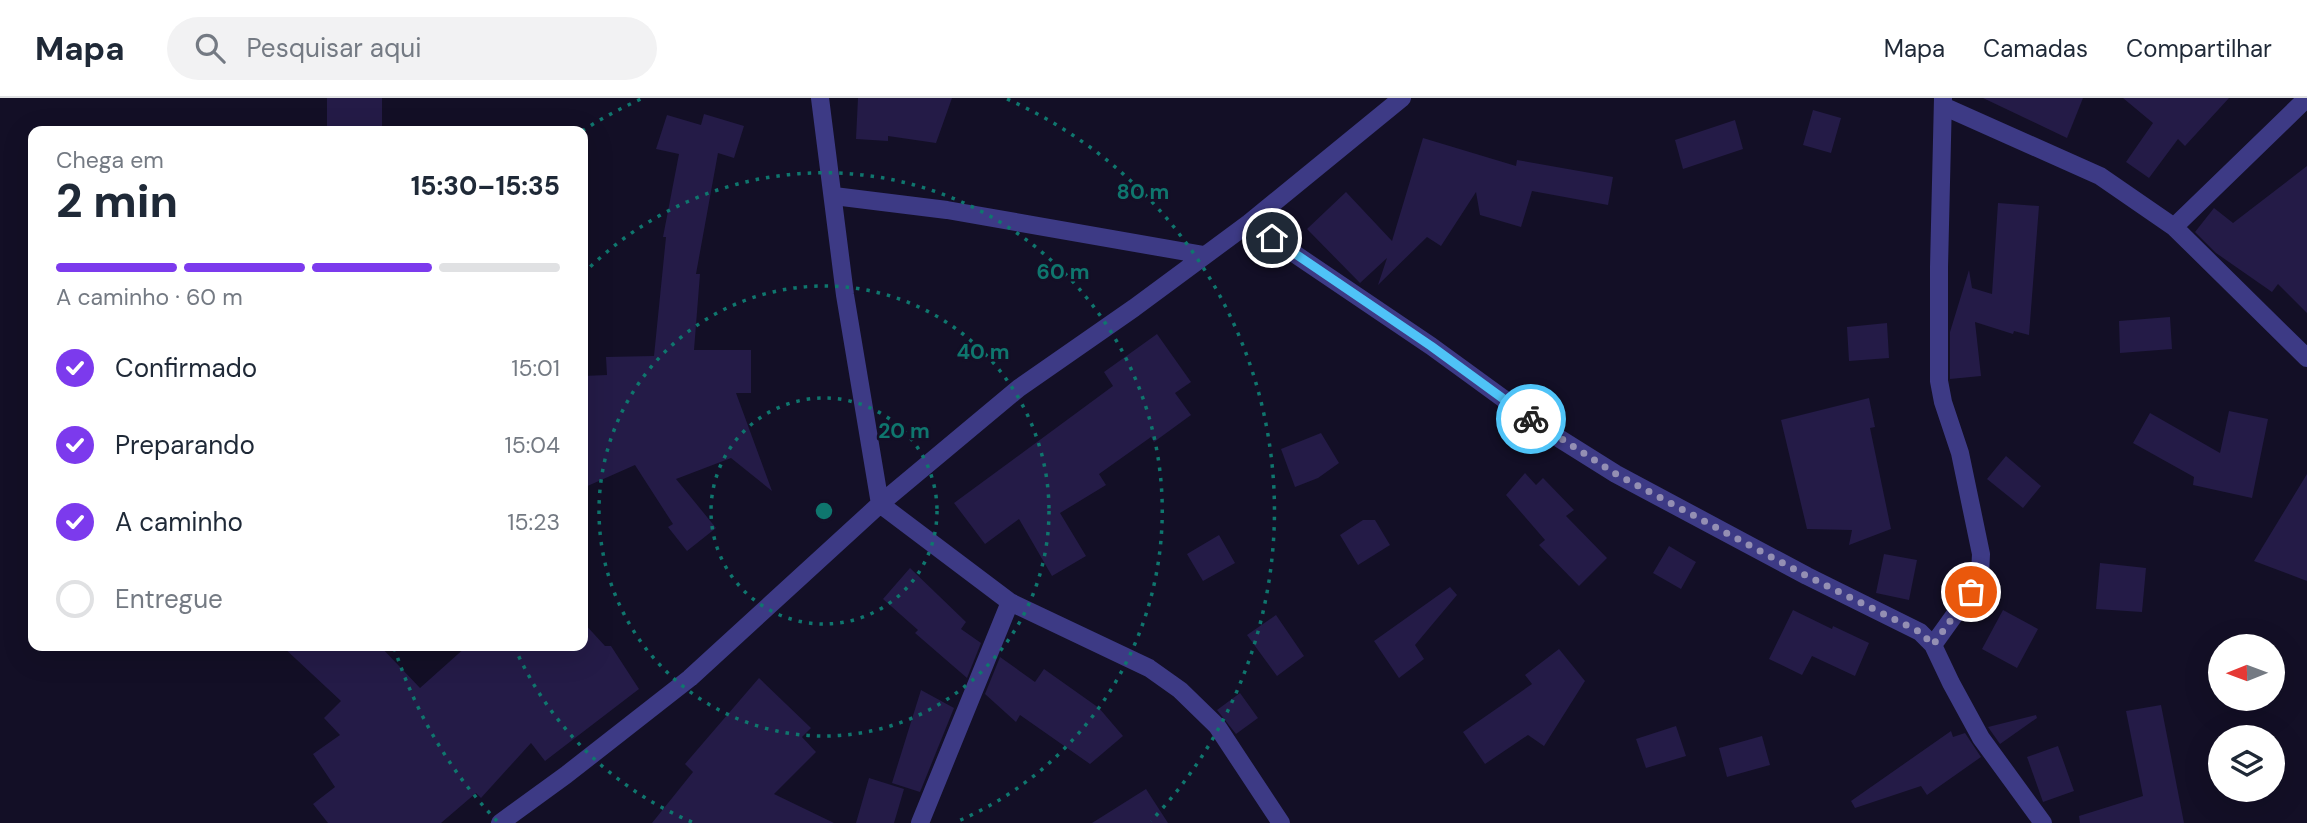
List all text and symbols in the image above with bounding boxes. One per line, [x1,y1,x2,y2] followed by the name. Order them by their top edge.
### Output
[167,17,657,80] search box
[35,27,125,70] text: Mapa
[191,29,229,67] icon: search
[247,31,421,65] text: Pesquisar aqui
[1884,33,1945,64] text: Mapa
[1983,33,2088,64] text: Camadas
[2126,33,2272,64] text: Compartilhar
[56,145,164,175] text: Chega em
[411,169,560,203] text: 15:30–15:35
[56,171,178,231] text: 2 min
[1117,178,1169,206] text: 80 m
[1242,208,1302,268] pin
[1253,219,1291,257] icon: home
[1037,258,1089,286] text: 60 m
[56,282,243,312] text: A caminho · 60 m
[956,338,1010,366] text: 40 m
[56,349,94,387] icon: check
[115,351,257,385] text: Confirmado
[511,353,560,383] text: 15:01
[1496,384,1566,454] courier
[1512,400,1550,438] icon: bike
[878,417,930,445] text: 20 m
[56,426,94,464] icon: check
[115,428,255,462] text: Preparando
[504,430,560,460] text: 15:04
[812,499,836,523] centre of rings
[56,503,94,541] icon: check
[115,505,243,539] text: A caminho
[507,507,560,537] text: 15:23
[1941,562,2001,622] pin
[1952,573,1990,611] icon: bag
[115,582,223,616] text: Entregue
[2208,634,2286,710] north arrow
[2208,634,2285,802] map controls
[2208,725,2285,802] button: layers

